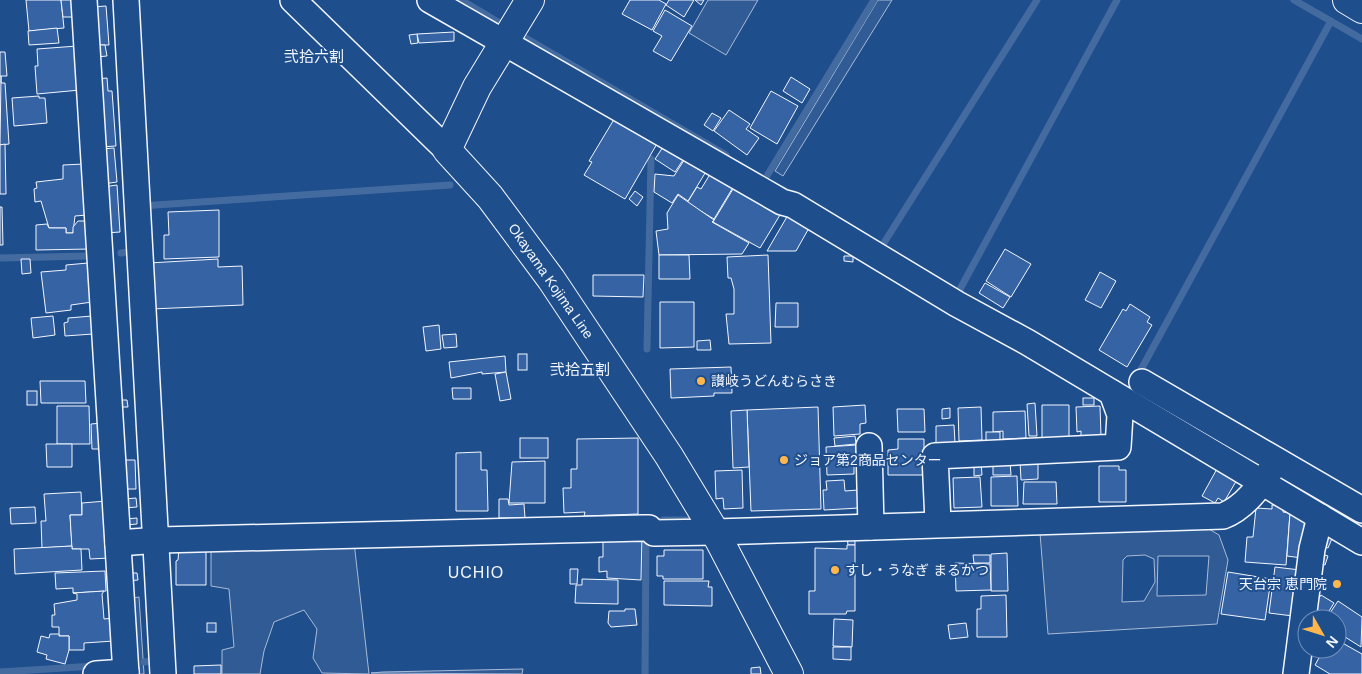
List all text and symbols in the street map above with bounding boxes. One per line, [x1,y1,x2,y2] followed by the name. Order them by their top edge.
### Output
[284,48,344,65] district label: 弐拾六割
[505,220,597,342] street label: Okayama Kojima Line
[550,361,610,378] district label: 弐拾五割
[711,373,837,389] place label: 讃岐うどんむらさき
[695,375,707,387] marker: 讃岐うどんむらさき
[794,452,942,468] place label: ジョア第2商品センター
[778,454,790,466] marker: ジョア第2商品センター
[845,562,989,578] place label: すし・うなぎ まるかつ
[448,564,504,581] district label: UCHIO
[829,564,841,576] marker: すし・うなぎ まるかつ
[1239,576,1327,592] place label: 天台宗 恵門院
[1331,578,1343,590] marker: 天台宗 恵門院
[1297,609,1347,659] north arrow
[1323,633,1342,651] text: N

